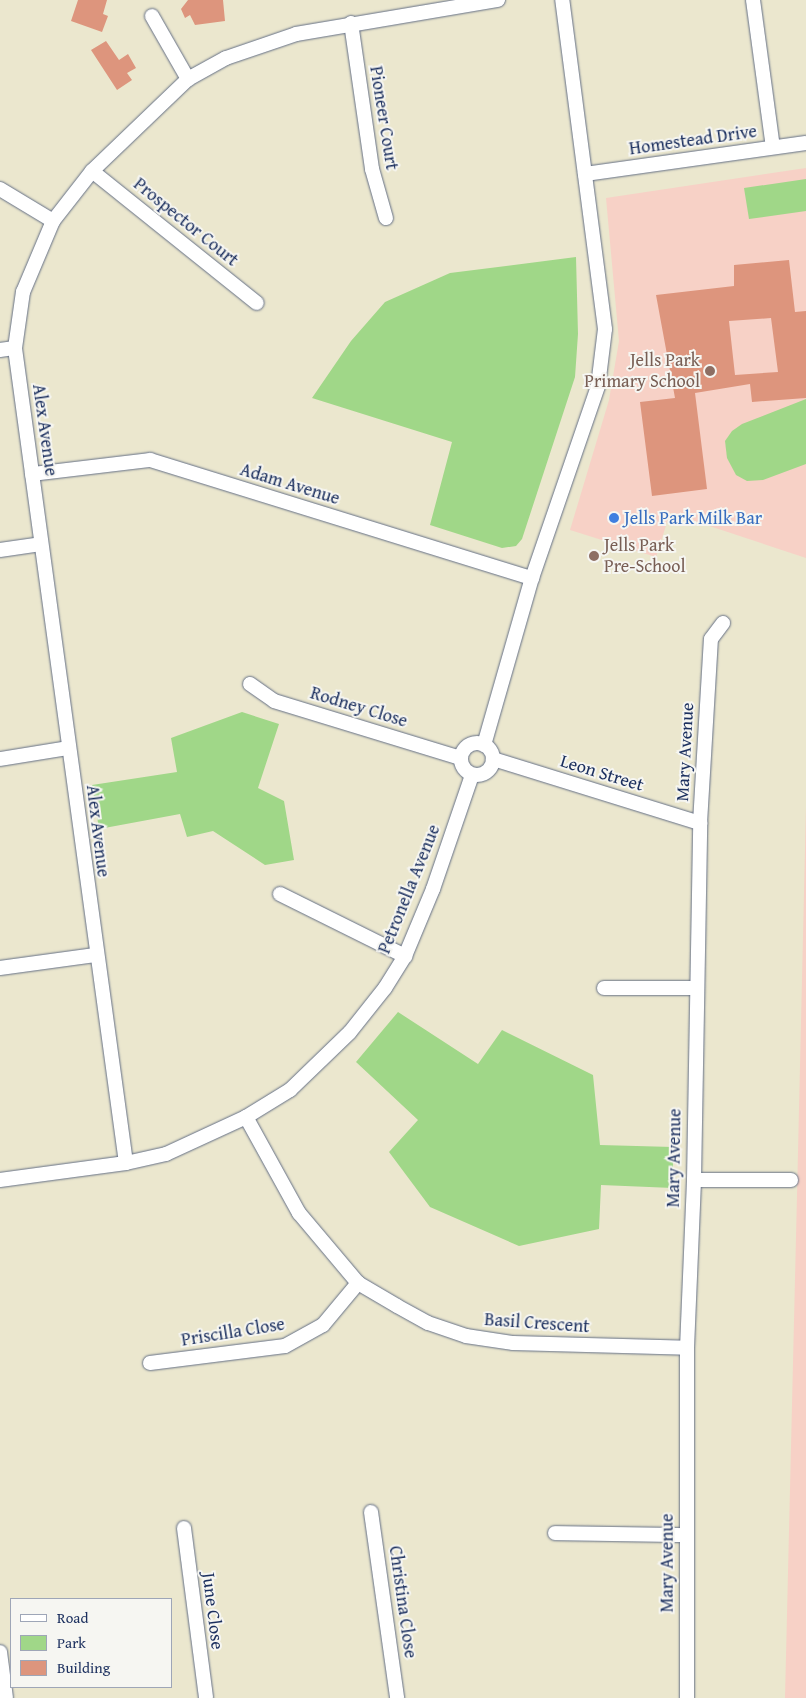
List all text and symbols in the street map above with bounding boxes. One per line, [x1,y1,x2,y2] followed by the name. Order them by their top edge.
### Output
[365,65,403,171] street label: Pioneer Court
[628,120,758,160] street label: Homestead Drive
[129,173,243,271] street label: Prospector Court
[584,350,700,392] place label: Jells Park Primary School
[704,365,716,377] marker: Jells Park Primary School
[28,383,62,477] street label: Alex Avenue
[238,459,342,509] street label: Adam Avenue
[624,507,762,529] place label: Jells Park Milk Bar
[608,512,620,524] marker: Jells Park Milk Bar
[604,535,685,578] place label: Jells Park Pre-School
[588,550,600,562] marker: Jells Park Pre-School
[308,682,410,732] street label: Rodney Close
[672,702,698,802] street label: Mary Avenue
[558,750,646,796] street label: Leon Street
[82,784,114,878] street label: Alex Avenue
[373,821,445,957] street label: Petronella Avenue
[662,1108,686,1208] street label: Mary Avenue
[484,1309,590,1337] street label: Basil Crescent
[180,1313,286,1351] street label: Priscilla Close
[656,1514,678,1612] street label: Mary Avenue
[384,1544,422,1660] street label: Christina Close
[198,1571,228,1651] street label: June Close
[10,1598,172,1688] legend
[57,1607,88,1628] text: Road
[57,1632,86,1653] text: Park
[57,1657,110,1678] text: Building

